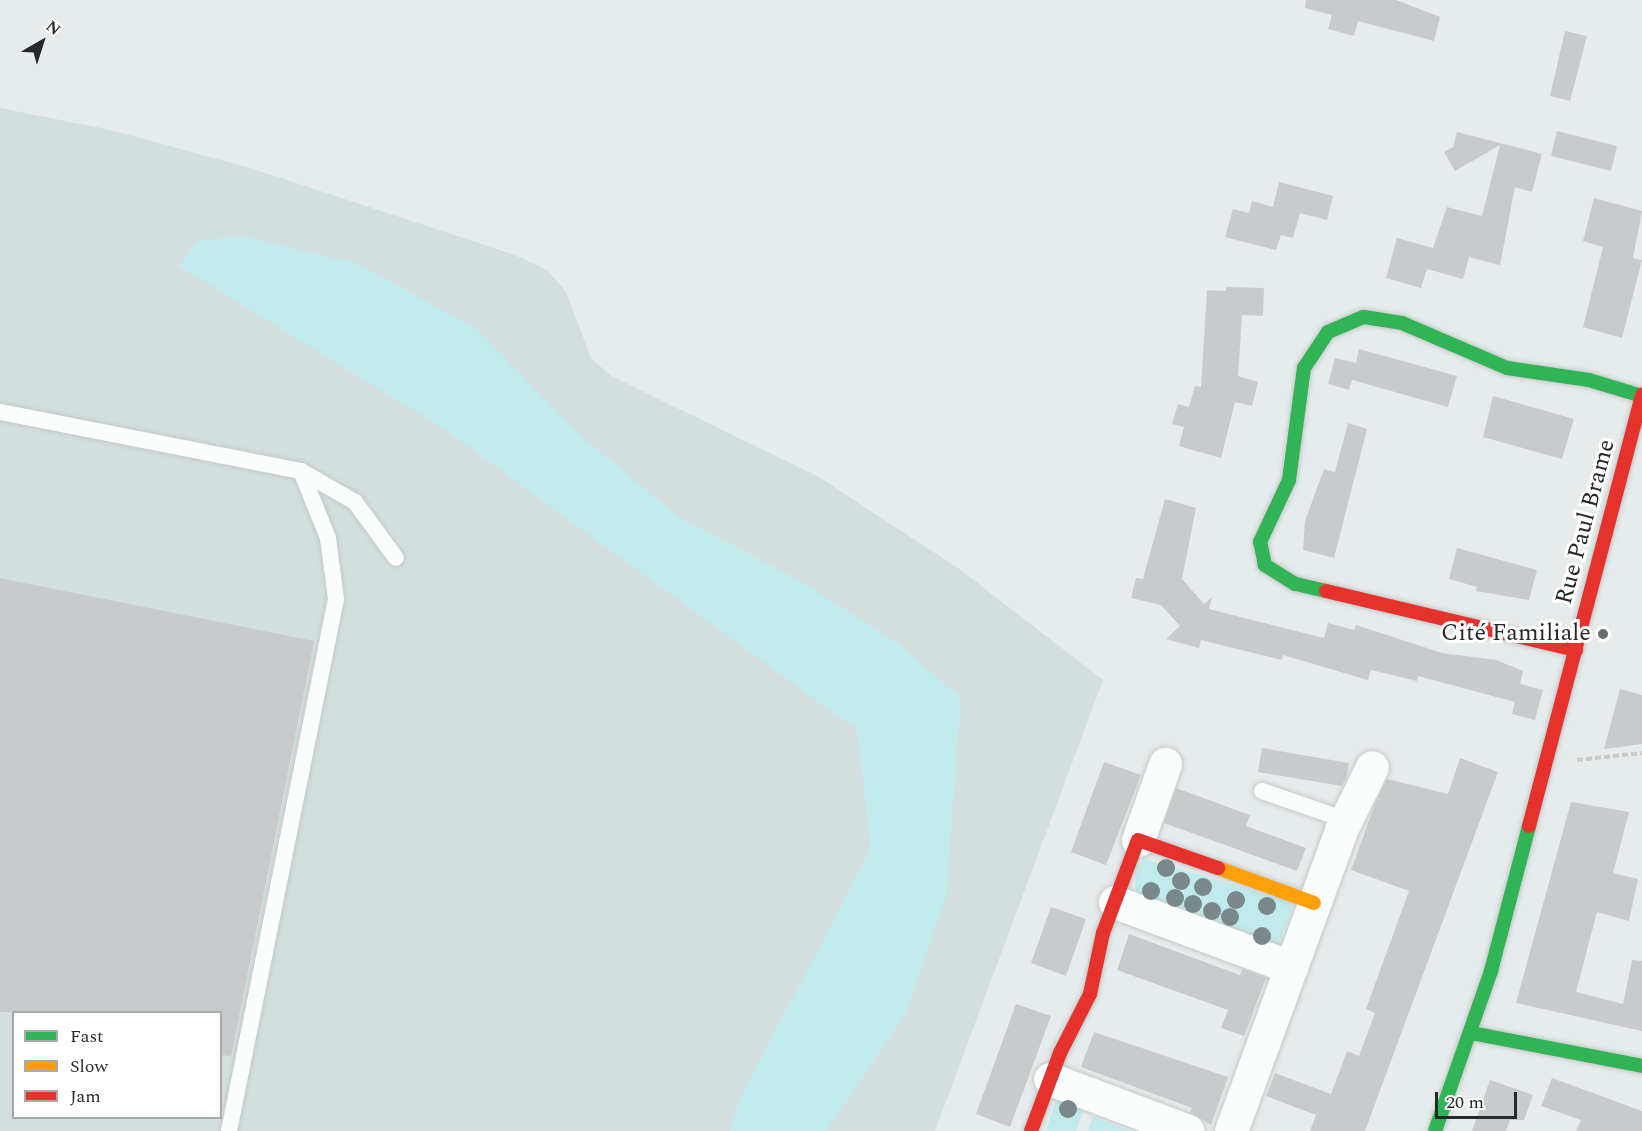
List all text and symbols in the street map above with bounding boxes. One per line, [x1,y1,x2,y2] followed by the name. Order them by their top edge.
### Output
[12,12,72,72] north arrow
[41,15,66,41] text: N
[1550,436,1622,608] street label: Rue Paul Brame
[1441,620,1591,648] place label: Cité Familiale
[1596,627,1610,641] marker: Cité Familiale
[12,1011,222,1119] legend
[70,1023,103,1050] text: Fast
[70,1053,108,1080] text: Slow
[1438,1080,1520,1118] scale bar
[70,1083,101,1110] text: Jam
[1446,1089,1484,1116] text: 20 m

